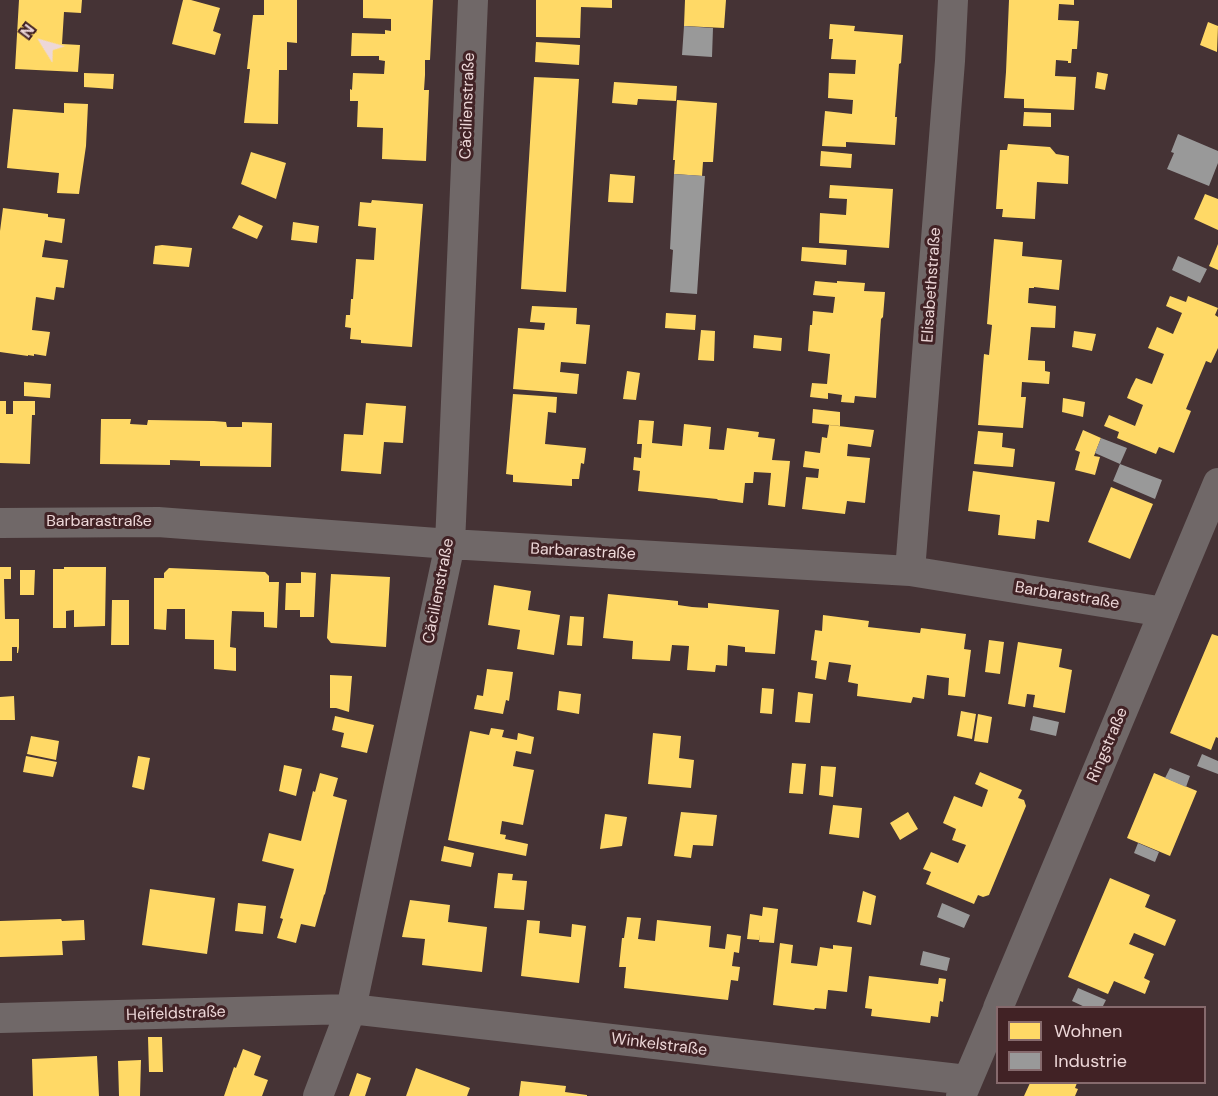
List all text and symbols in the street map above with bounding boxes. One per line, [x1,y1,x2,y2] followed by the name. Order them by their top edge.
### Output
[12,12,72,72] north arrow
[15,20,39,42] text: N
[457,52,479,160] street label: Cäcilienstraße
[918,227,946,343] street label: Elisabethstraße
[46,512,152,532] street label: Barbarastraße
[419,537,459,645] street label: Cäcilienstraße
[530,540,636,564] street label: Barbarastraße
[1013,578,1121,614] street label: Barbarastraße
[1084,705,1132,785] street label: Ringstraße
[126,1003,226,1025] street label: Heifeldstraße
[996,1006,1206,1084] legend
[1054,1019,1122,1043] text: Wohnen
[610,1030,708,1060] street label: Winkelstraße
[1054,1049,1127,1073] text: Industrie

